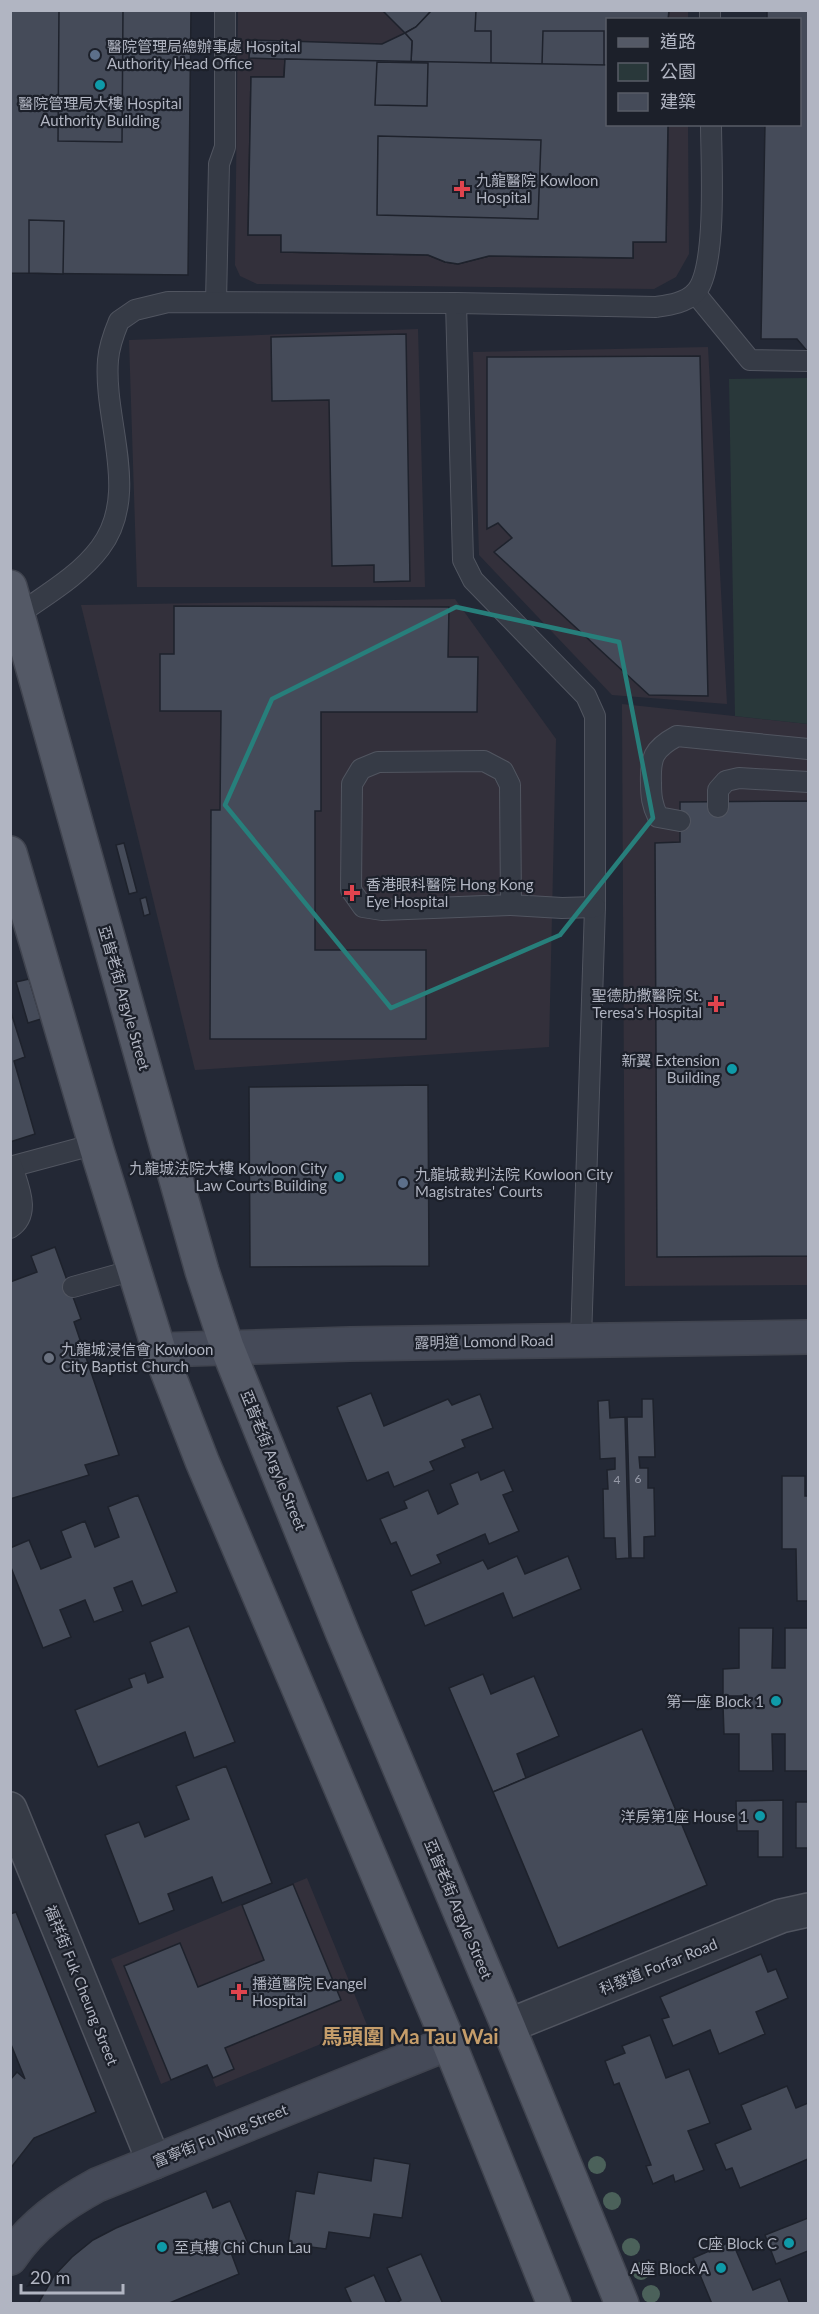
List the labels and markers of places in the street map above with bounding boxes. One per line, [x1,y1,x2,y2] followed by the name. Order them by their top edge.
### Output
[107,37,300,72] place label: 醫院管理局總辦事處 Hospital Authority Head Office
[88,48,102,62] marker: 醫院管理局總辦事處 Hospital Authority Head Office
[93,78,107,92] marker: 醫院管理局大樓 Hospital Authority Building
[18,94,182,129] place label: 醫院管理局大樓 Hospital Authority Building
[476,171,598,206] place label: 九龍醫院 Kowloon Hospital
[453,180,471,198] marker: 九龍醫院 Kowloon Hospital
[366,875,534,910] place label: 香港眼科醫院 Hong Kong Eye Hospital
[343,884,361,902] marker: 香港眼科醫院 Hong Kong Eye Hospital
[591,986,702,1021] place label: 聖德肋撒醫院 St. Teresa's Hospital
[707,995,725,1013] marker: 聖德肋撒醫院 St. Teresa's Hospital
[621,1051,720,1086] place label: 新翼 Extension Building
[725,1062,739,1076] marker: 新翼 Extension Building
[129,1159,327,1194] place label: 九龍城法院大樓 Kowloon City Law Courts Building
[415,1165,613,1200] place label: 九龍城裁判法院 Kowloon City Magistrates' Courts
[332,1170,346,1184] marker: 九龍城法院大樓 Kowloon City Law Courts Building
[396,1176,410,1190] marker: 九龍城裁判法院 Kowloon City Magistrates' Courts
[61,1340,213,1375] place label: 九龍城浸信會 Kowloon City Baptist Church
[42,1351,56,1365] marker: 九龍城浸信會 Kowloon City Baptist Church
[666,1692,764,1710] place label: 第一座 Block 1
[769,1694,783,1708] marker: 第一座 Block 1
[620,1807,748,1825] place label: 洋房第1座 House 1
[753,1809,767,1823] marker: 洋房第1座 House 1
[252,1974,367,2009] place label: 播道醫院 Evangel Hospital
[230,1983,248,2001] marker: 播道醫院 Evangel Hospital
[698,2234,777,2252] place label: C座 Block C
[782,2236,796,2250] marker: C座 Block C
[174,2238,311,2256] place label: 至真樓 Chi Chun Lau
[155,2240,169,2254] marker: 至真樓 Chi Chun Lau
[630,2259,710,2277] place label: A座 Block A
[714,2261,728,2275] marker: A座 Block A

